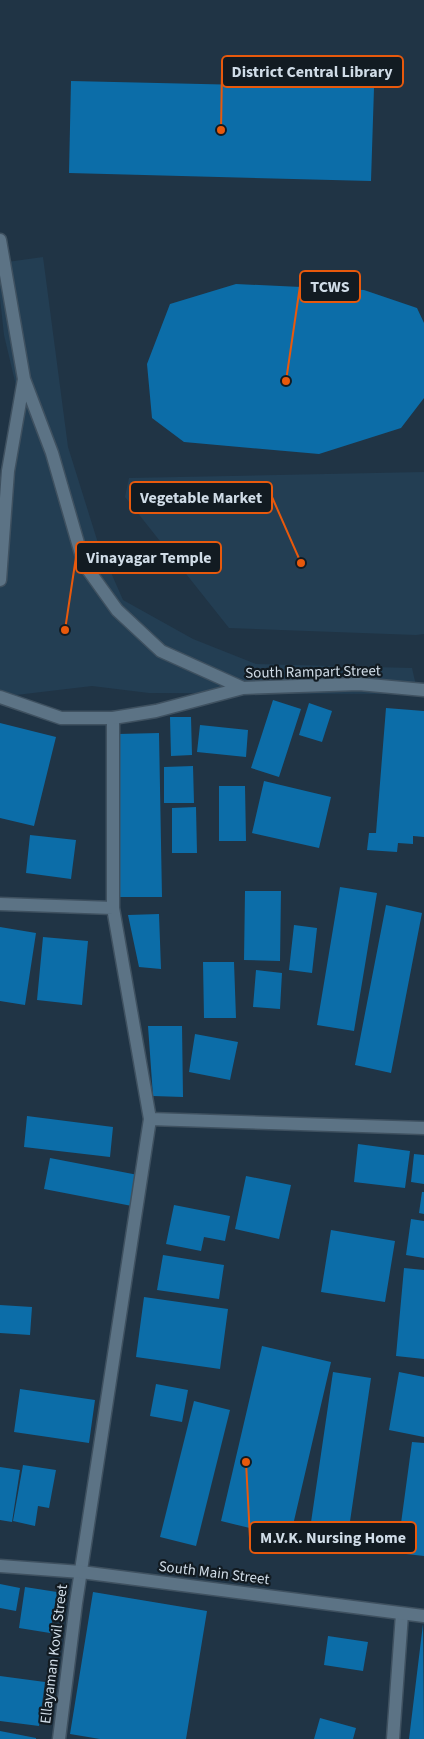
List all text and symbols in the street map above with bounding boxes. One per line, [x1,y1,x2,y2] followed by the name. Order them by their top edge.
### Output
[222,56,403,87] callout: District Central Library
[232,61,393,83] text: District Central Library
[300,271,360,302] callout: TCWS
[310,276,350,298] text: TCWS
[130,482,272,513] callout: Vegetable Market
[139,487,262,509] text: Vegetable Market
[76,542,221,573] callout: Vinayagar Temple
[85,547,212,569] text: Vinayagar Temple
[245,660,381,684] street label: South Rampart Street
[250,1522,416,1553] callout: M.V.K. Nursing Home
[260,1527,406,1549] text: M.V.K. Nursing Home
[157,1556,271,1590] street label: South Main Street
[35,1583,73,1725] street label: Ellayaman Kovil Street

